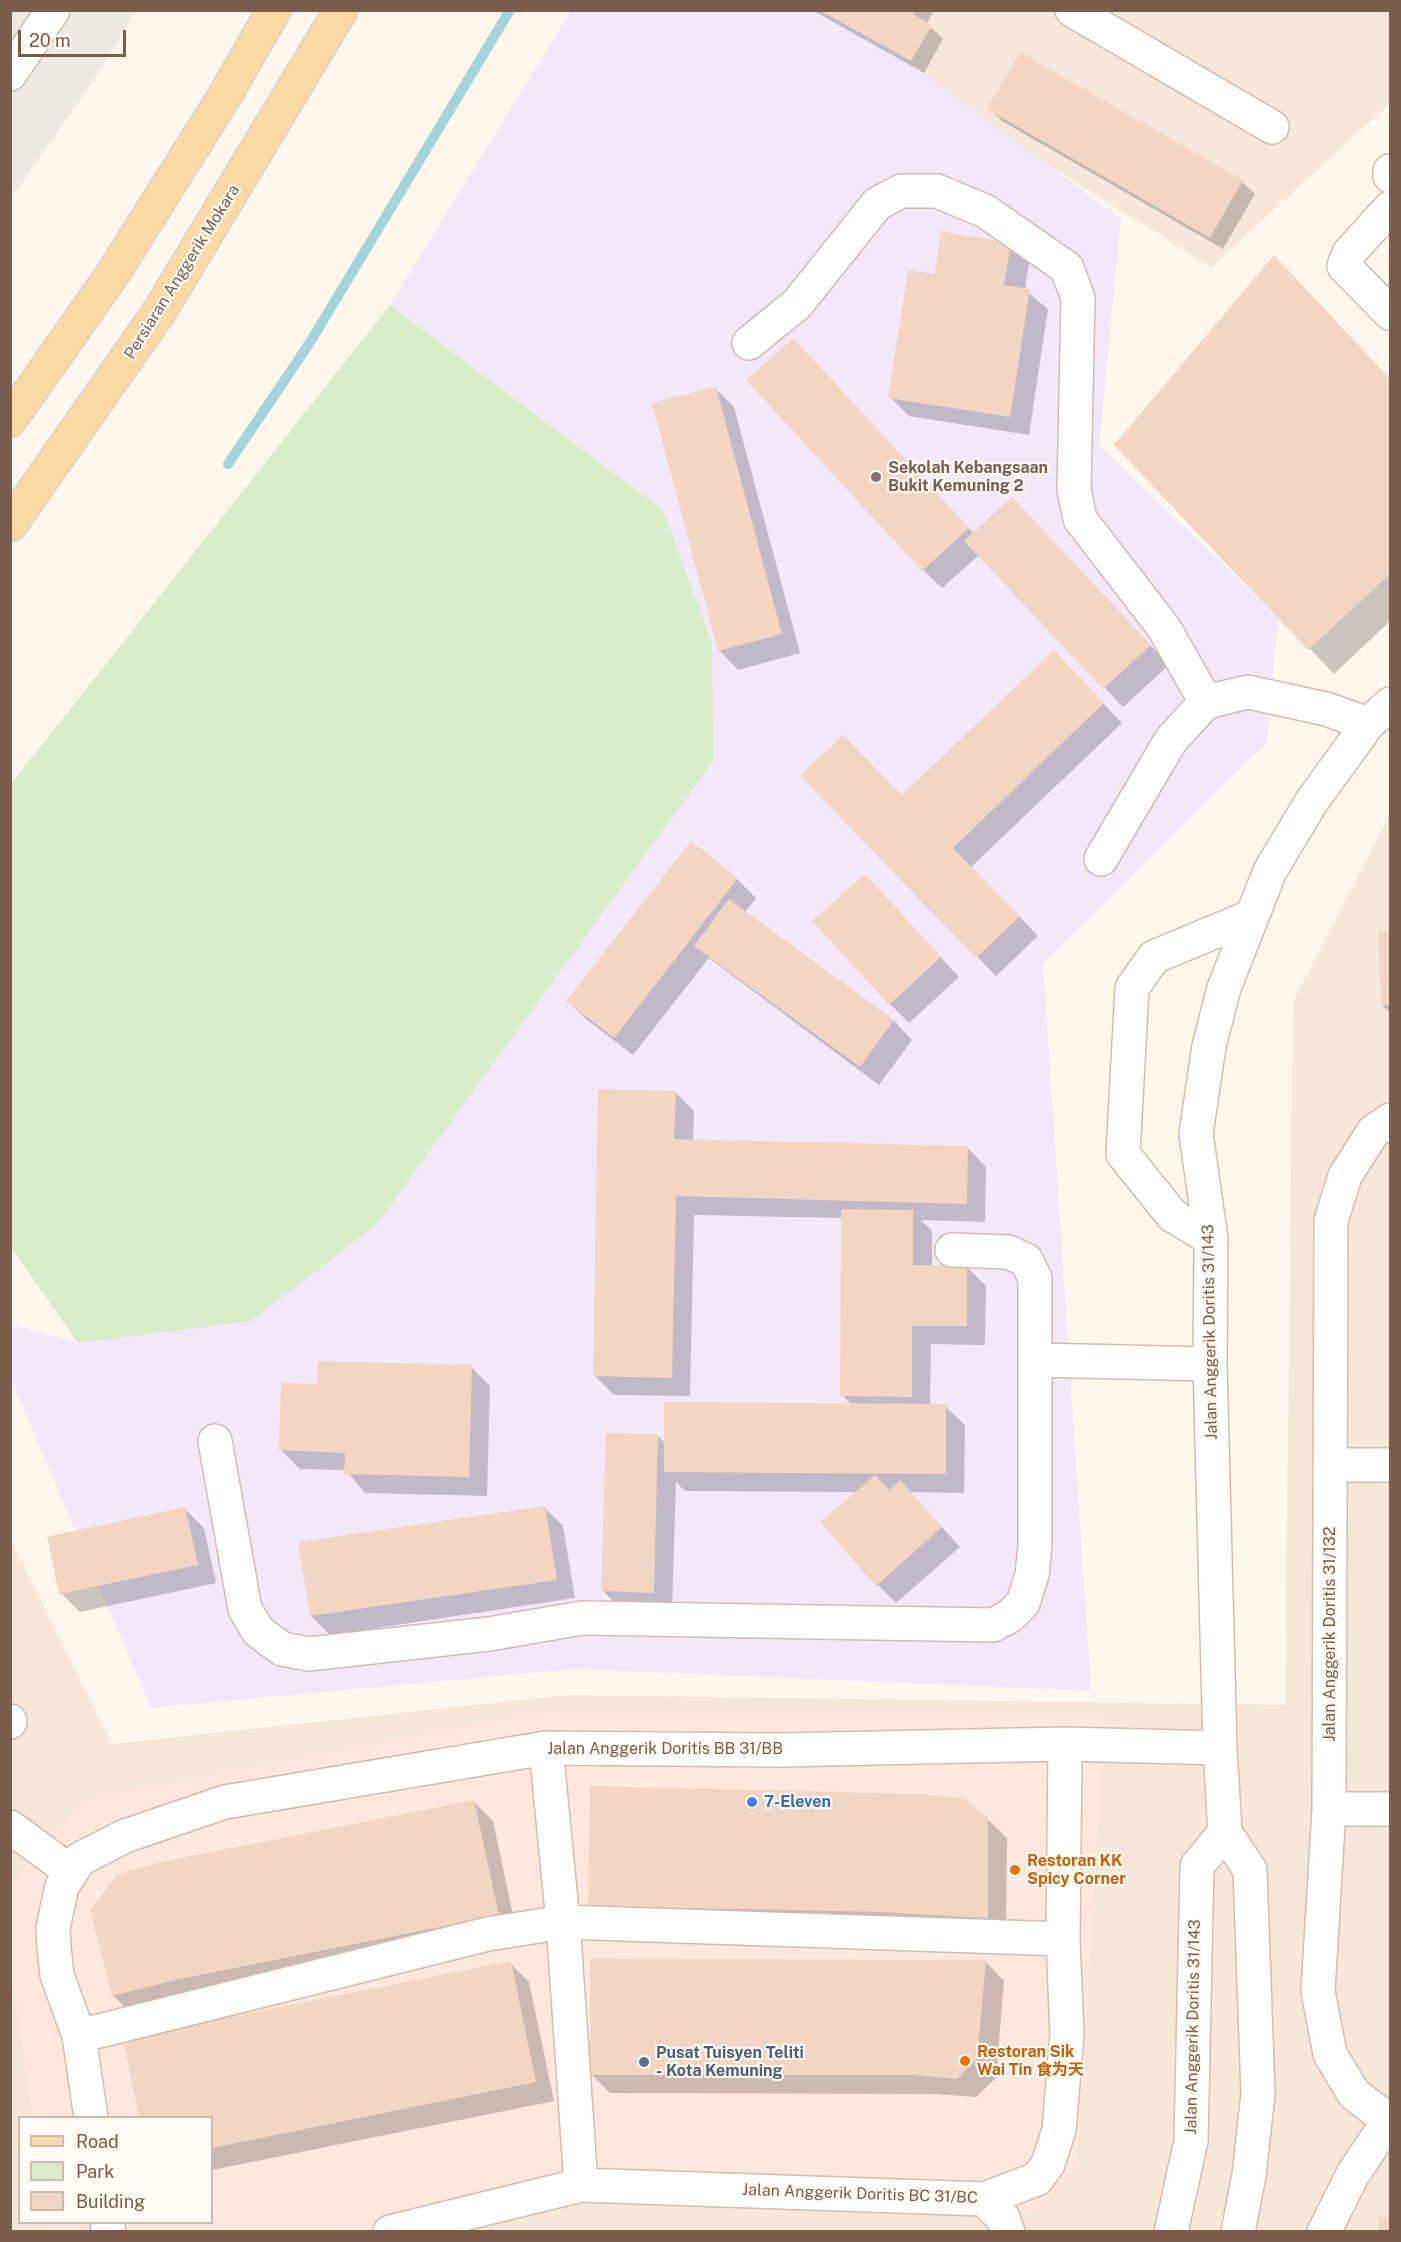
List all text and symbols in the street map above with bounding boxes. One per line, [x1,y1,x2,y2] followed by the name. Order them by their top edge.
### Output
[21,18,129,56] scale bar
[29,30,71,51] text: 20 m
[120,181,244,363] street label: Persiaran Anggerik Mokara
[888,458,1048,496] place label: Sekolah Kebangsaan Bukit Kemuning 2
[869,470,883,484] marker: Sekolah Kebangsaan Bukit Kemuning 2
[1199,1224,1221,1440] street label: Jalan Anggerik Doritis 31/143
[1320,1527,1340,1741] street label: Jalan Anggerik Doritis 31/132
[547,1739,783,1759] street label: Jalan Anggerik Doritis BB 31/BB
[764,1792,831,1812] place label: 7-Eleven
[745,1795,759,1809] marker: 7-Eleven
[1027,1851,1126,1889] place label: Restoran KK Spicy Corner
[1008,1863,1022,1877] marker: Restoran KK Spicy Corner
[1182,1919,1204,2135] street label: Jalan Anggerik Doritis 31/143
[977,2042,1084,2080] place label: Restoran Sik Wai Tin 食为天
[656,2043,804,2081] place label: Pusat Tuisyen Teliti - Kota Kemuning
[958,2054,972,2068] marker: Restoran Sik Wai Tin 食为天
[637,2055,651,2069] marker: Pusat Tuisyen Teliti - Kota Kemuning
[18,2116,213,2224] legend
[76,2131,119,2152] text: Road
[76,2161,114,2182] text: Park
[742,2180,978,2208] street label: Jalan Anggerik Doritis BC 31/BC
[76,2191,145,2212] text: Building

